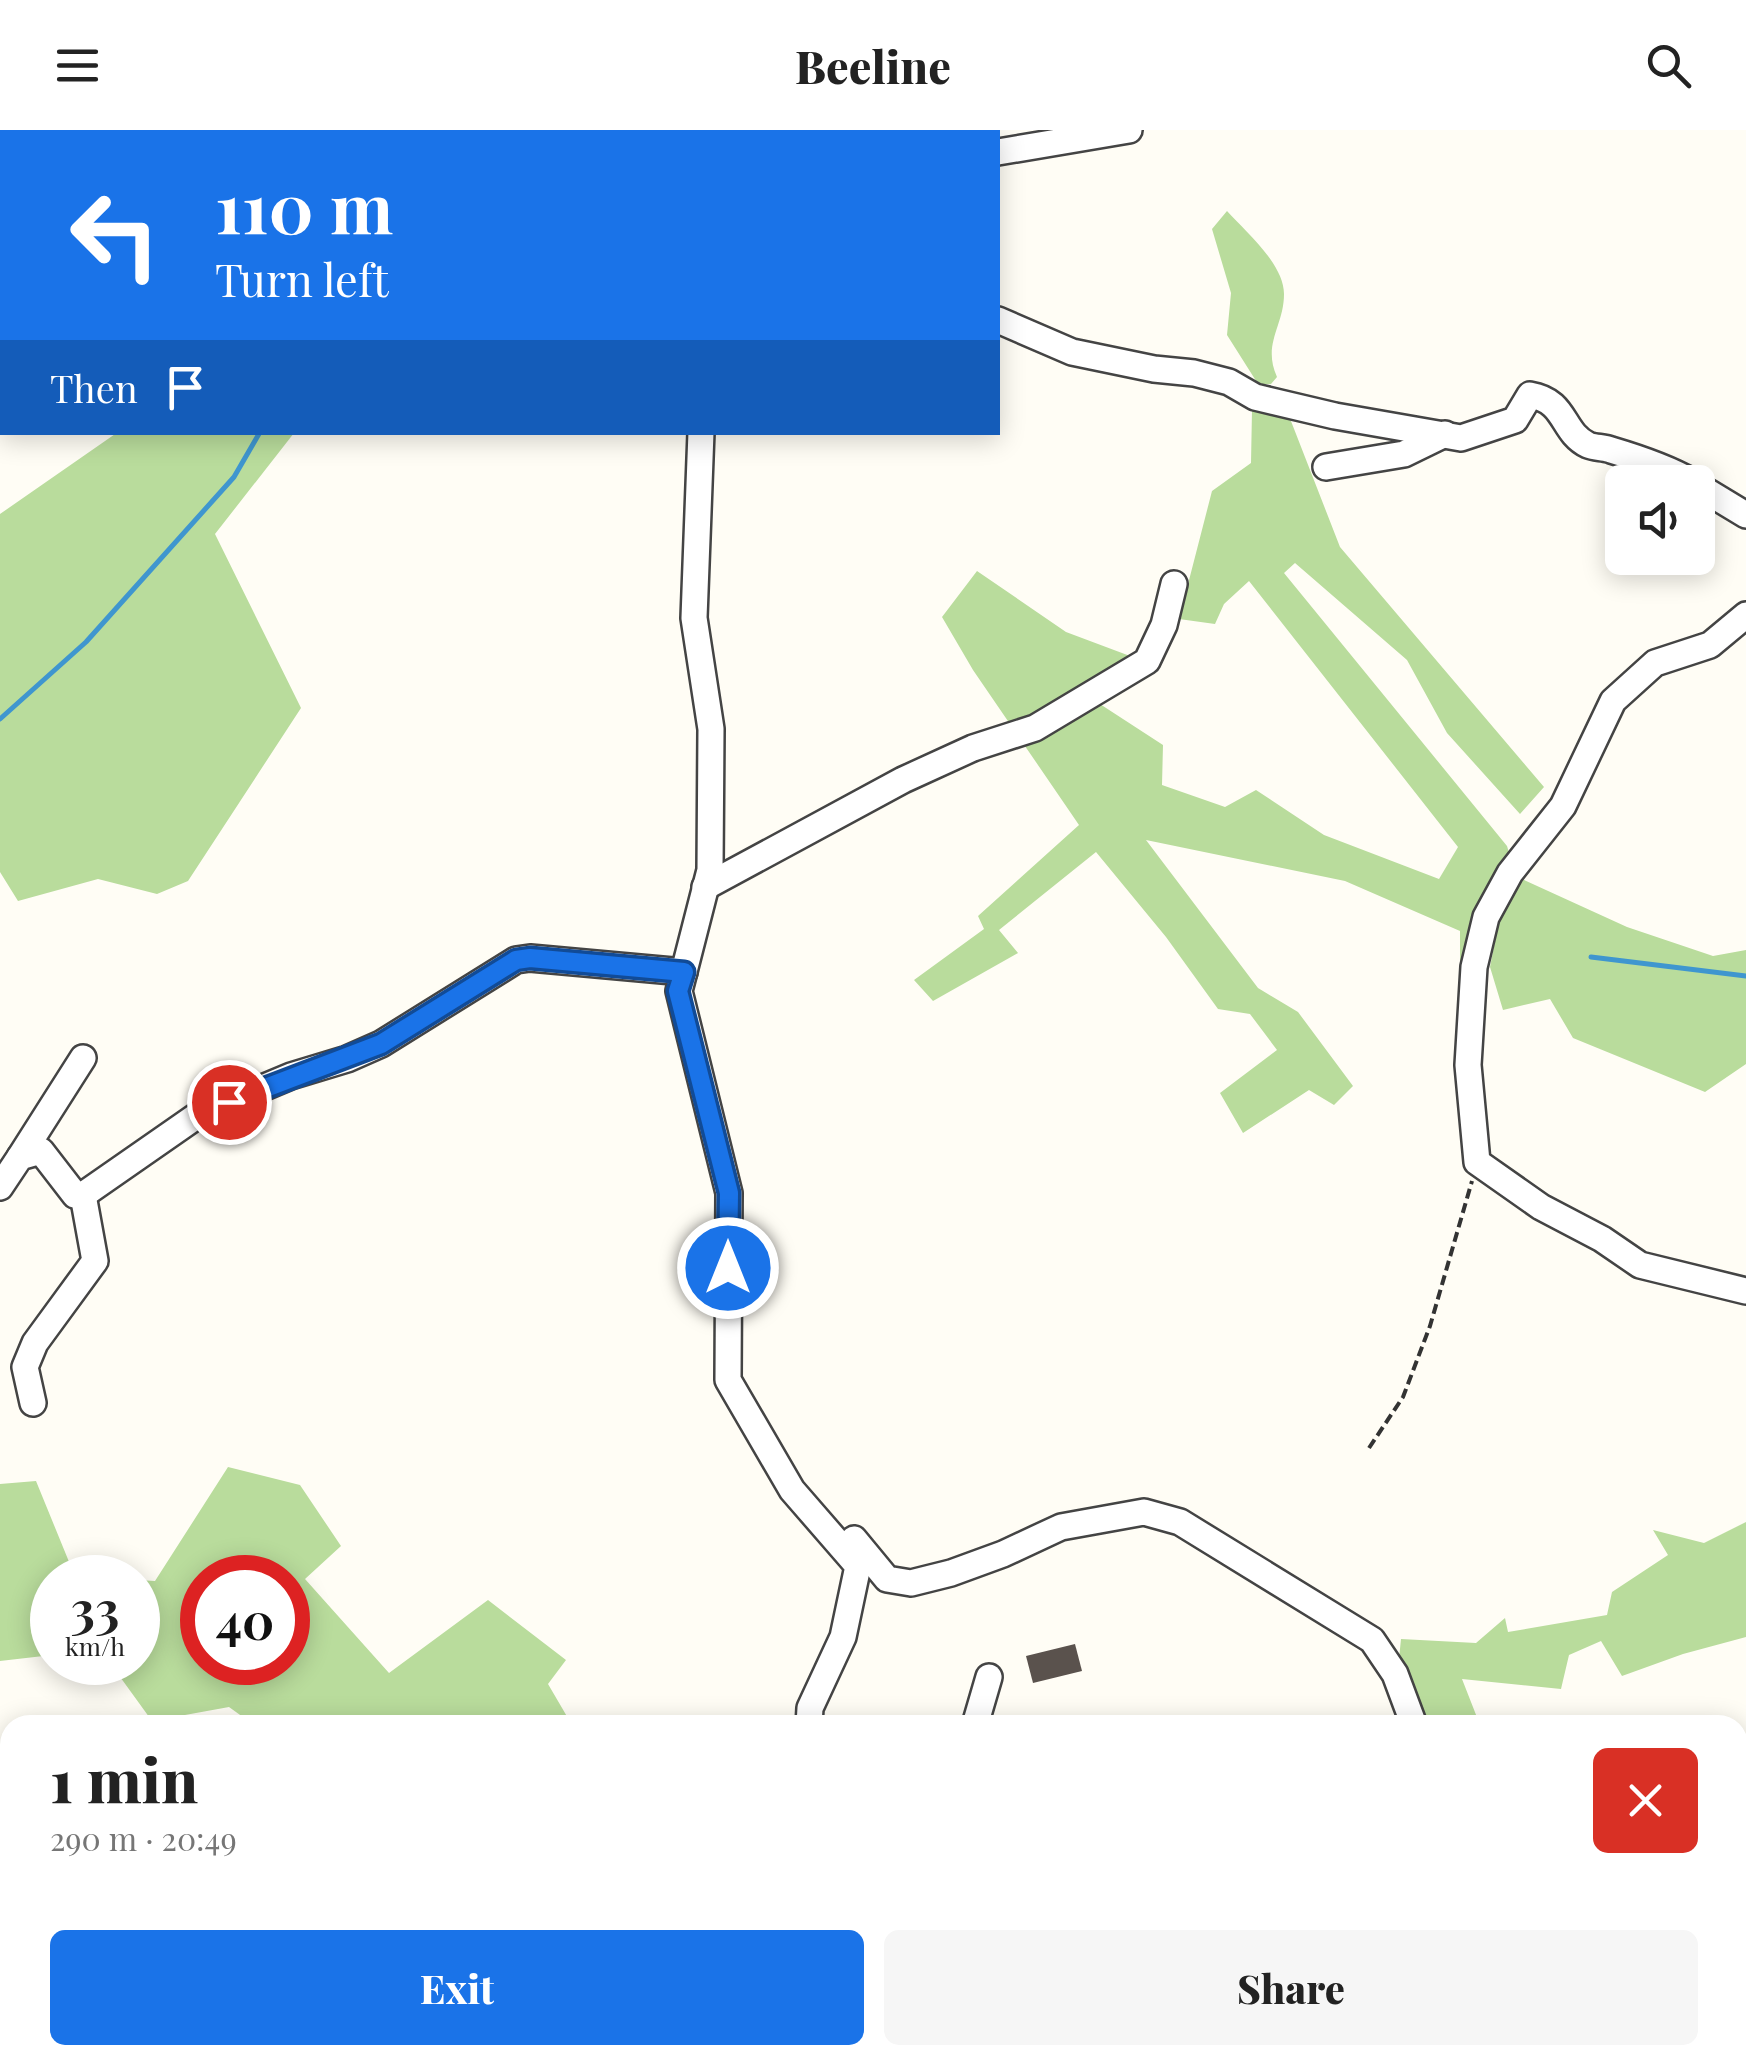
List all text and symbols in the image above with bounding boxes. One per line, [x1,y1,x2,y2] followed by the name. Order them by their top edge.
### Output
[795,35,951,95] text: Beeline
[50,38,105,93] icon: menu
[1641,38,1696,93] icon: search
[215,158,393,252] text: 110 m
[50,170,180,300] icon: left
[215,248,389,308] text: Turn left
[158,360,213,415] icon: arrive
[50,362,138,413] text: Then
[1605,465,1715,575] map controls
[1605,465,1715,575] button: sound
[187,1060,272,1145] pin
[202,1075,257,1130] icon: arrive
[676,1216,780,1320] position arrow
[180,1555,310,1685] speed limit sign: 40
[71,1574,119,1641] text: 33
[65,1629,125,1662] text: km/h
[50,1738,198,1818] text: 1 min
[1593,1748,1698,1853] button: close
[50,1816,237,1859] text: 290 m · 20:49
[50,1930,864,2045] button: Exit
[884,1930,1698,2045] button: Share

